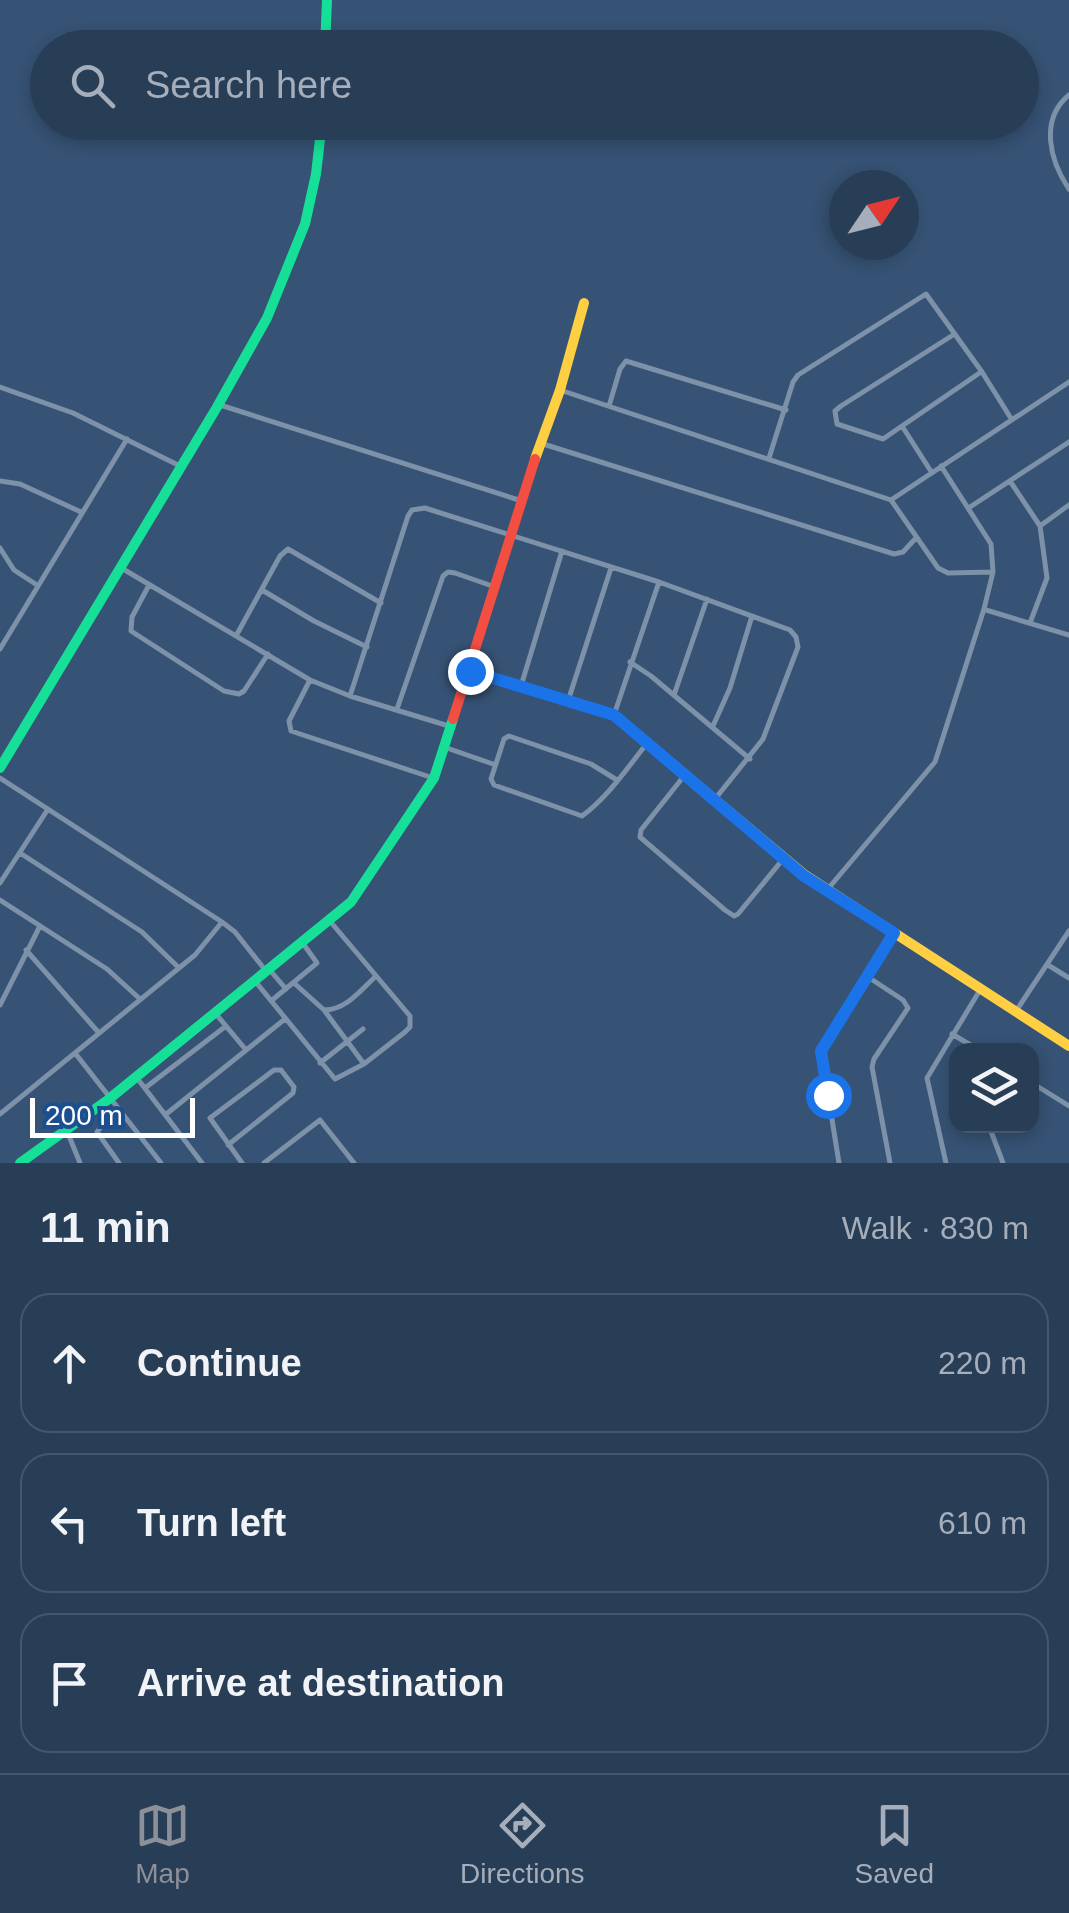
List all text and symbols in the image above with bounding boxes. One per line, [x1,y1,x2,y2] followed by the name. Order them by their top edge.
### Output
[30,30,1039,140] search box
[65,58,120,113] icon: search
[145,64,352,106] text: Search here
[829,170,919,260] north arrow
[448,649,494,695] route end
[949,1043,1039,1133] map controls
[949,1043,1039,1133] button: layers
[806,1073,852,1119] route start
[30,1093,195,1138] scale bar
[45,1100,123,1131] text: 200 m
[40,1204,171,1251] text: 11 min
[842,1210,1029,1246] text: Walk · 830 m
[42,1336,97,1391] icon: ahead
[137,1342,302,1384] text: Continue
[938,1345,1027,1381] text: 220 m
[42,1496,97,1551] icon: left
[137,1502,286,1544] text: Turn left
[938,1505,1027,1541] text: 610 m
[42,1656,97,1711] icon: arrive
[137,1662,504,1704] text: Arrive at destination
[135,1798,190,1890] tab: Map
[460,1798,585,1890] tab: Directions
[855,1798,934,1890] tab: Saved

